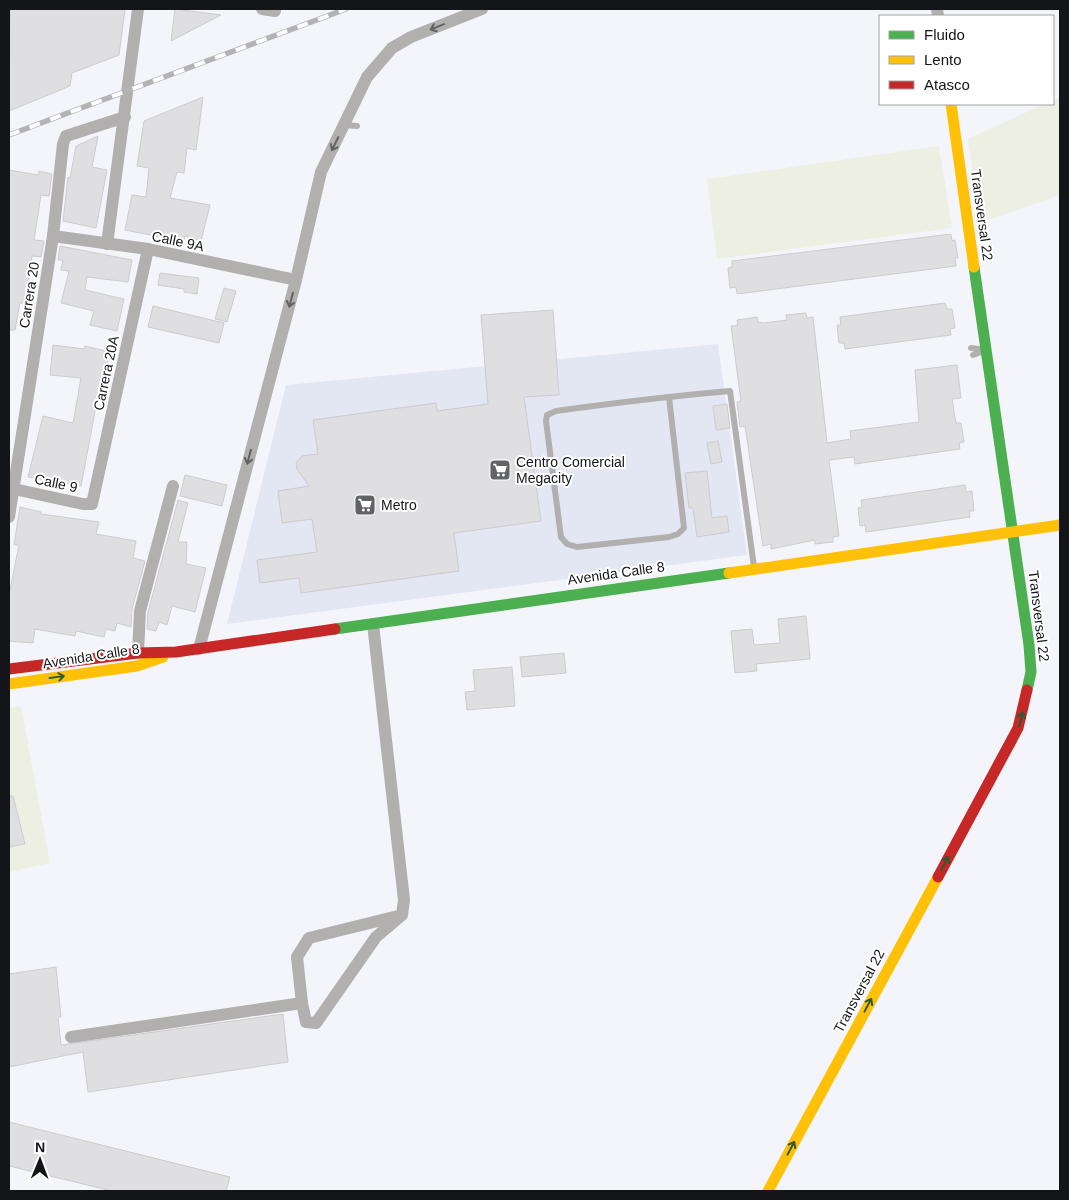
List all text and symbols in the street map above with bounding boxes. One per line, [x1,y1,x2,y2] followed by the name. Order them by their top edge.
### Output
[879,15,1054,105] legend
[430,23,445,32] one-way arrow
[924,26,965,43] text: Fluido
[924,51,962,68] text: Lento
[924,76,970,93] text: Atasco
[330,137,340,152] one-way arrow
[968,168,996,262] street label: Transversal 22
[150,228,206,254] street label: Calle 9A
[16,260,42,329] street label: Carrera 20
[286,292,295,308] one-way arrow
[90,333,122,412] street label: Carrera 20A
[244,449,254,465] one-way arrow
[516,454,625,486] place label: Centro Comercial Megacity
[488,458,512,482] supermarket icon: Centro Comercial Megacity
[33,471,79,495] street label: Calle 9
[353,493,377,517] supermarket icon: Metro
[381,497,417,513] place label: Metro
[566,558,666,588] street label: Avenida Calle 8
[1025,569,1053,663] street label: Transversal 22
[41,640,141,672] street label: Avenida Calle 8
[49,672,65,682] one-way arrow
[1016,711,1026,727] one-way arrow
[941,856,951,870] one-way arrow
[830,946,888,1035] street label: Transversal 22
[863,998,873,1013] one-way arrow
[15,1135,65,1185] north arrow
[35,1139,45,1155] text: N
[786,1141,796,1156] one-way arrow

